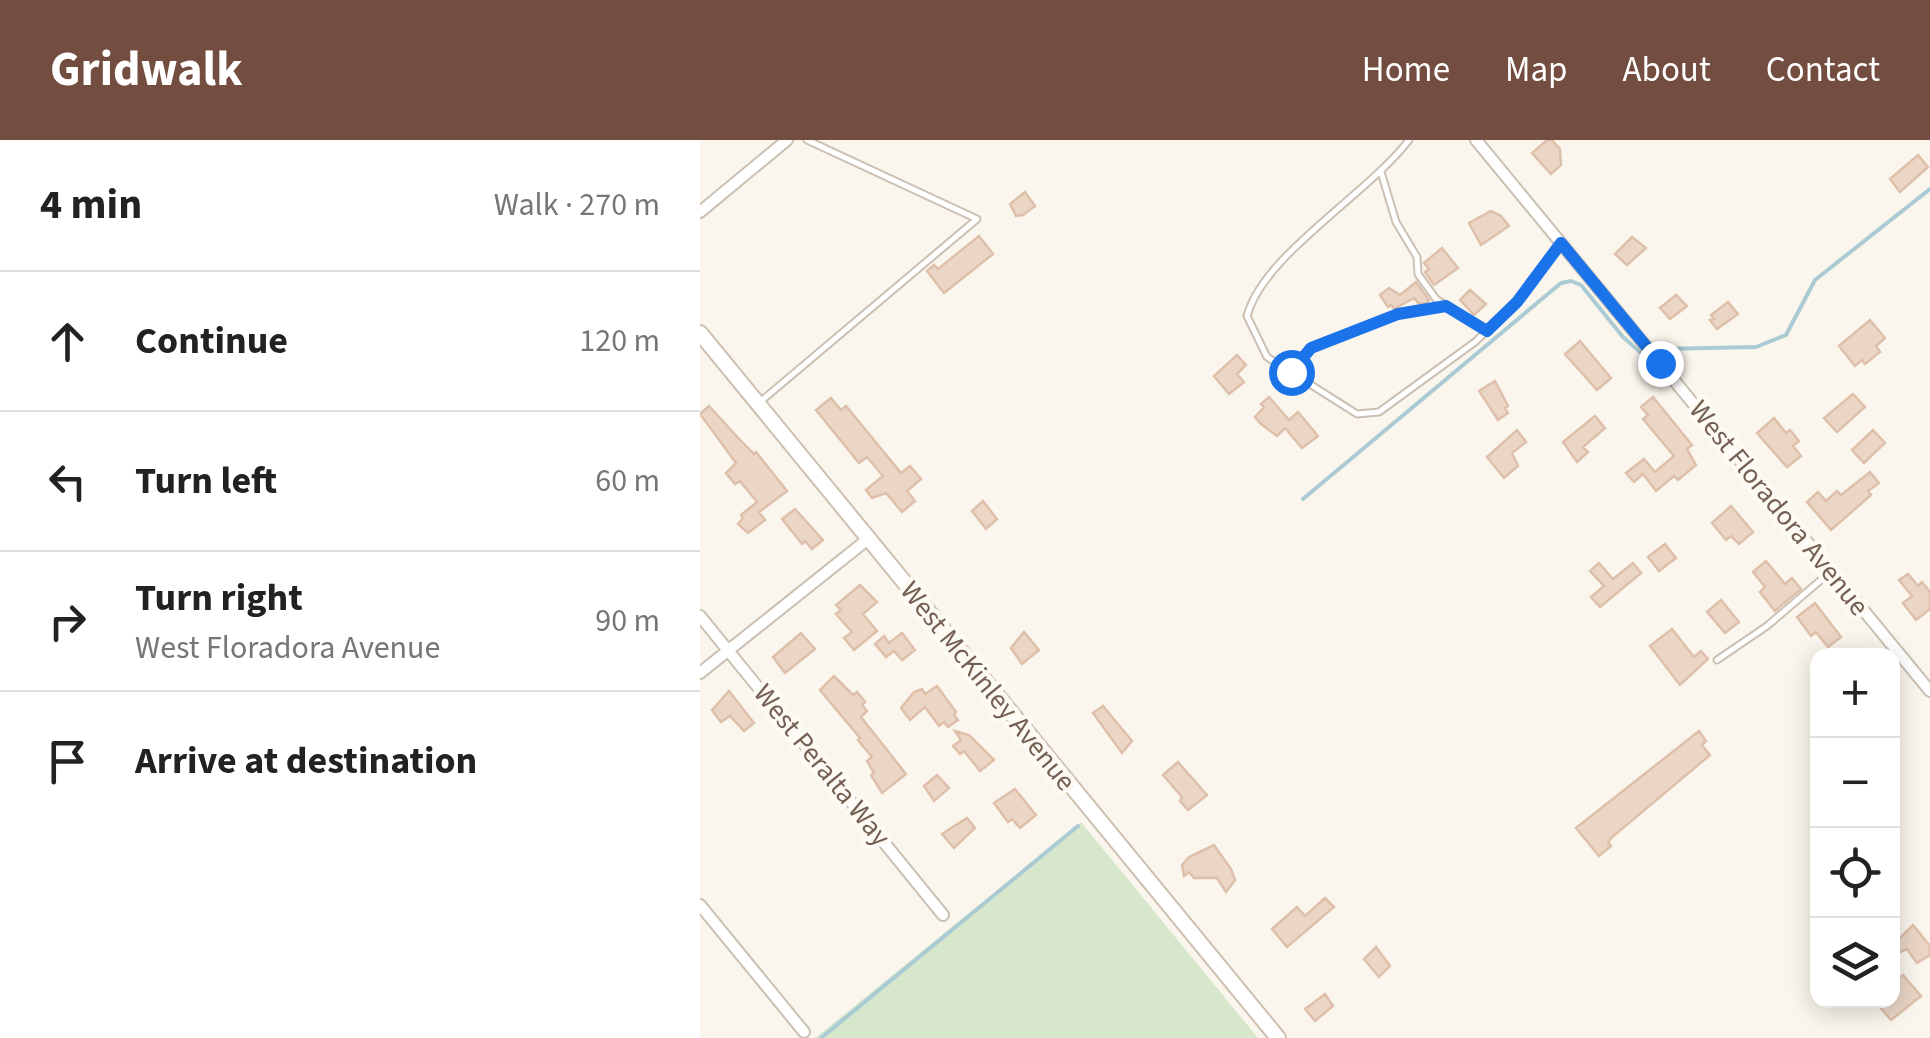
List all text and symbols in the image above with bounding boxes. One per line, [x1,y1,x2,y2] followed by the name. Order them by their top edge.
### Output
[50,36,243,104] text: Gridwalk
[1362,45,1450,95] text: Home
[1505,45,1568,95] text: Map
[1623,45,1711,95] text: About
[1766,45,1880,95] text: Contact
[40,175,142,235] text: 4 min
[494,182,660,228] text: Walk · 270 m
[40,314,95,369] icon: ahead
[135,314,288,368] text: Continue
[579,318,660,364] text: 120 m
[1638,341,1684,387] route end
[1269,350,1315,396] route start
[1679,392,1879,624] street label: West Floradora Avenue
[40,454,95,509] icon: left
[135,454,277,508] text: Turn left
[595,458,660,504] text: 60 m
[135,571,303,625] text: Turn right
[891,572,1085,800] street label: West McKinley Avenue
[40,594,95,649] icon: right
[595,598,660,644] text: 90 m
[135,625,440,671] text: West Floradora Avenue
[1810,648,1900,1008] map controls
[1810,648,1900,738] button: +
[744,675,900,855] street label: West Peralta Way
[40,734,95,789] icon: arrive
[135,734,477,788] text: Arrive at destination
[1810,738,1900,828] button: −
[1810,828,1900,918] button: locate
[1810,918,1900,1008] button: layers

